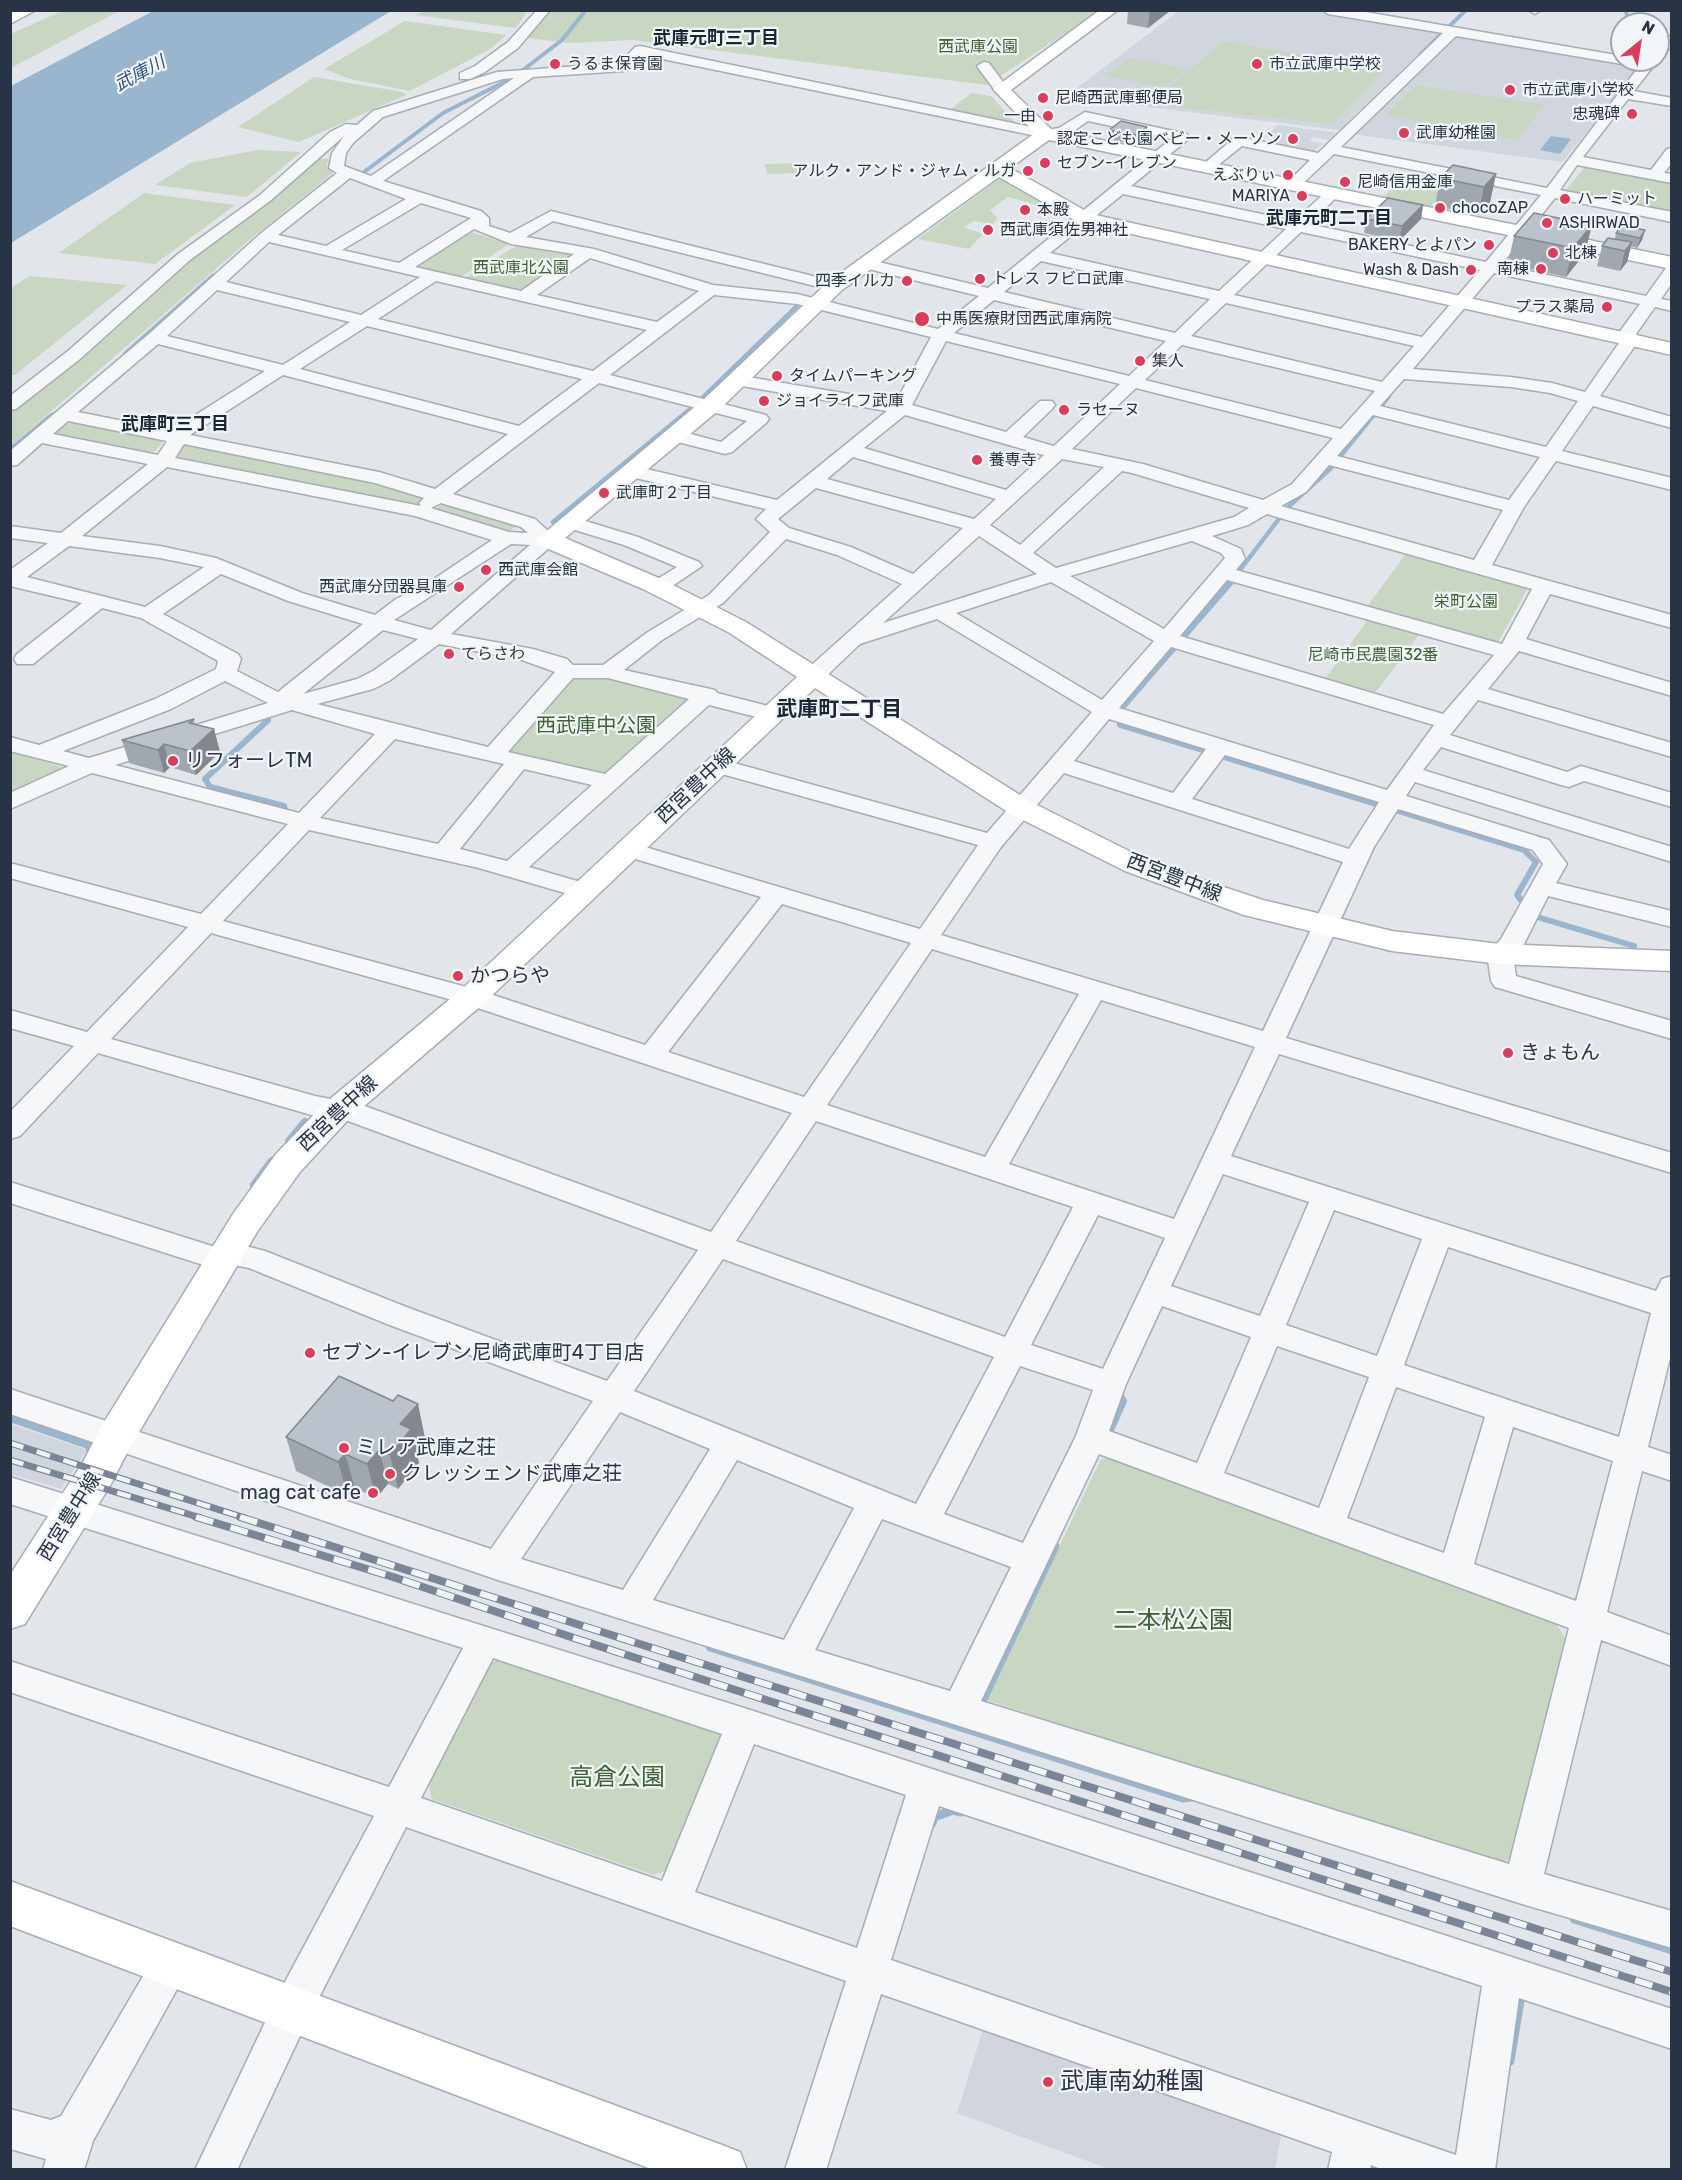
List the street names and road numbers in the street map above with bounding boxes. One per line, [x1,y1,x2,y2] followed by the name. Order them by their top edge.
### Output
[651,743,741,829] street label: 西宮豊中線
[1123,849,1225,907] street label: 西宮豊中線
[293,1071,383,1157] street label: 西宮豊中線
[33,1468,107,1566] street label: 西宮豊中線

